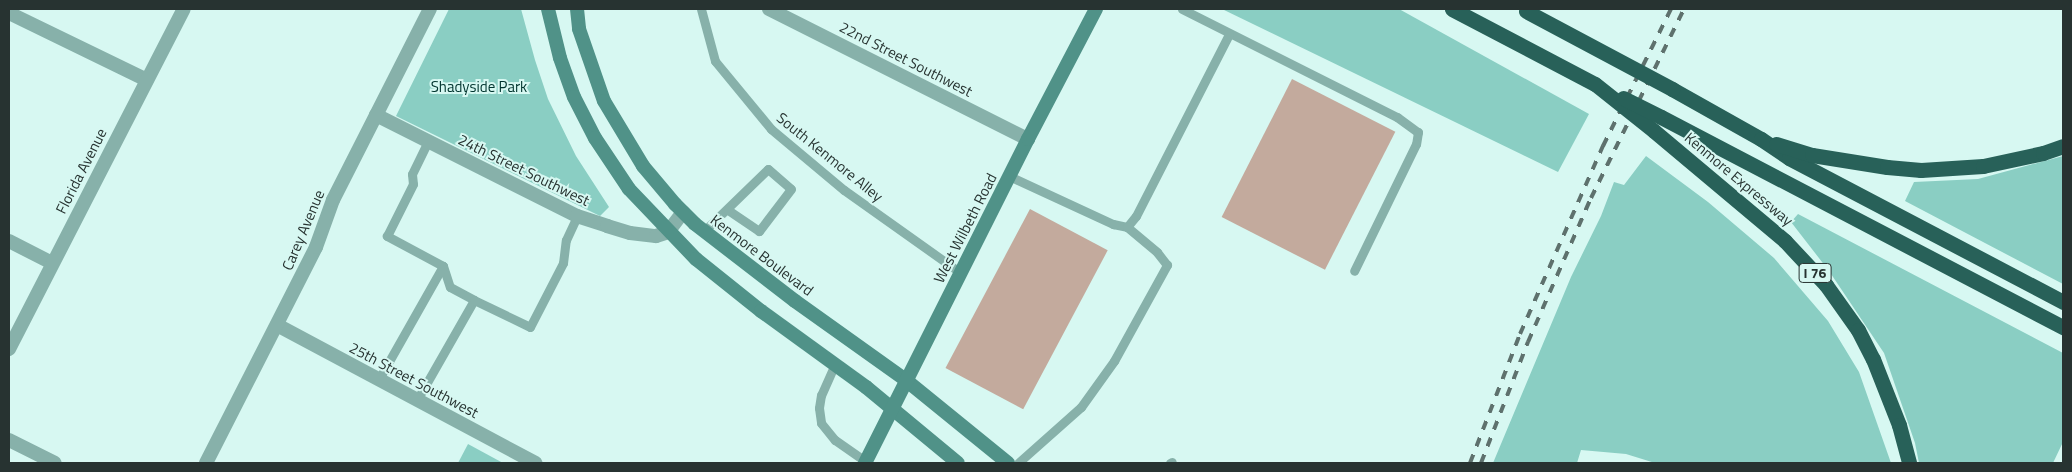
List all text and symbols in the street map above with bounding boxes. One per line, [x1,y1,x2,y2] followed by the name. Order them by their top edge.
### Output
[837,18,975,100] street label: 22nd Street Southwest
[431,78,527,96] park label: Shadyside Park
[773,109,887,205] street label: South Kenmore Alley
[52,125,110,217] street label: Florida Avenue
[1681,128,1797,230] street label: Kenmore Expressway
[455,130,593,210] street label: 24th Street Southwest
[930,170,1000,286] street label: West Wilbeth Road
[278,187,328,273] street label: Carey Avenue
[707,211,817,299] street label: Kenmore Boulevard
[1798,262,1832,284] road number: I 76
[346,338,482,422] street label: 25th Street Southwest

